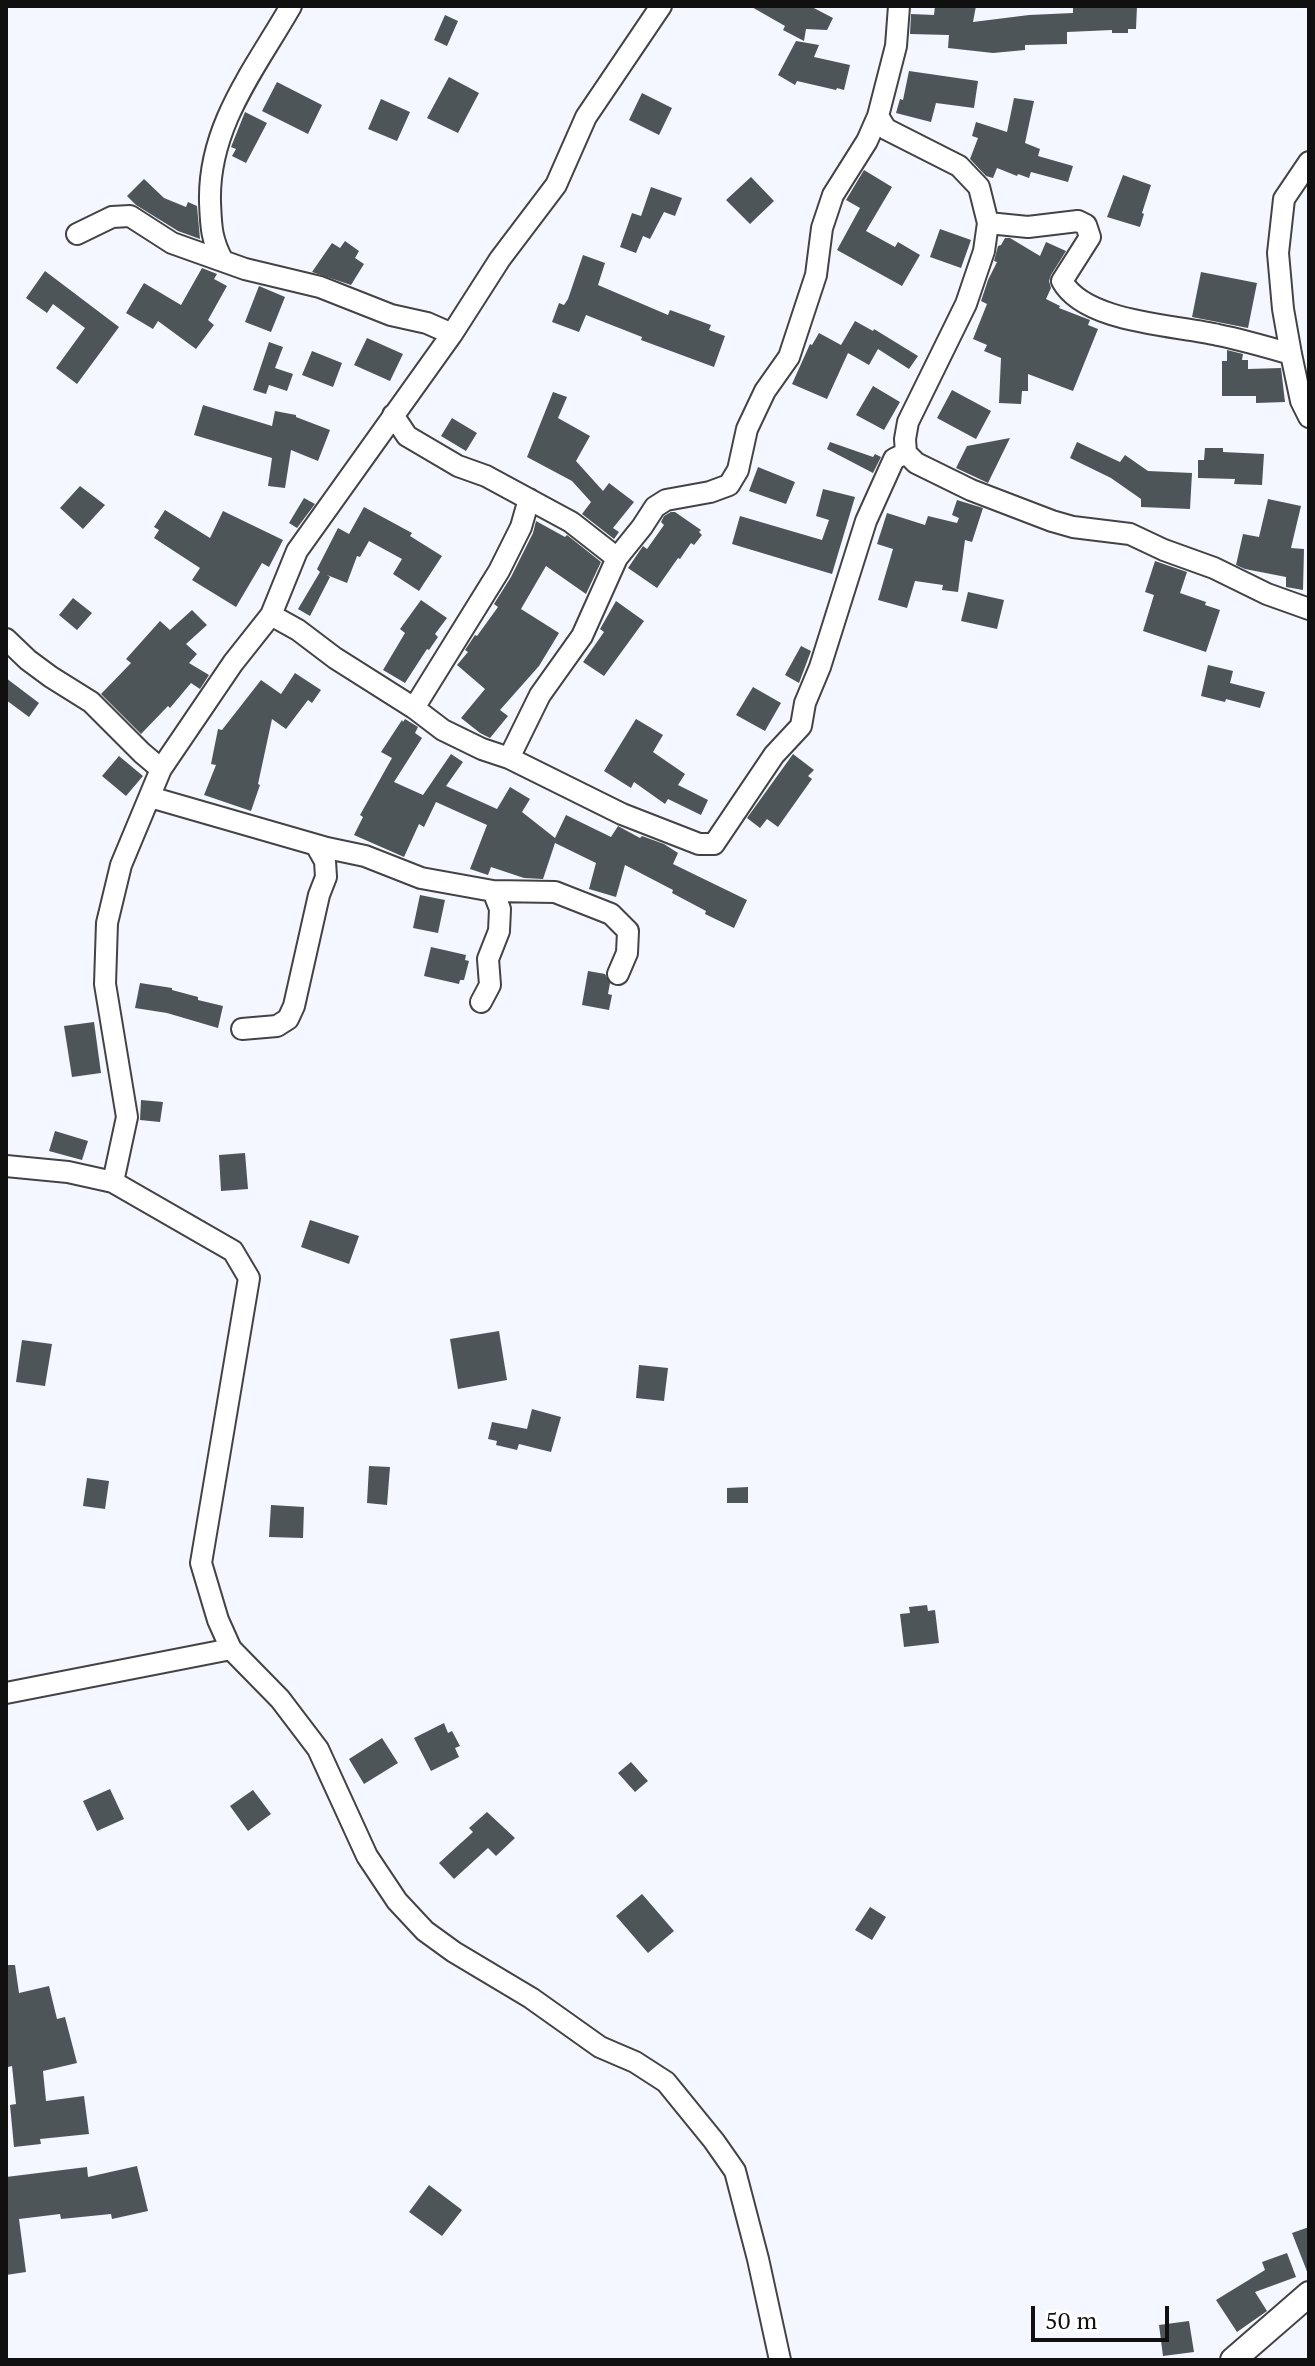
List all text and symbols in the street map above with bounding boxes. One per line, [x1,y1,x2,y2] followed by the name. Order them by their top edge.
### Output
[1035,2290,1173,2340] scale bar
[1045,2304,1097,2336] text: 50 m

